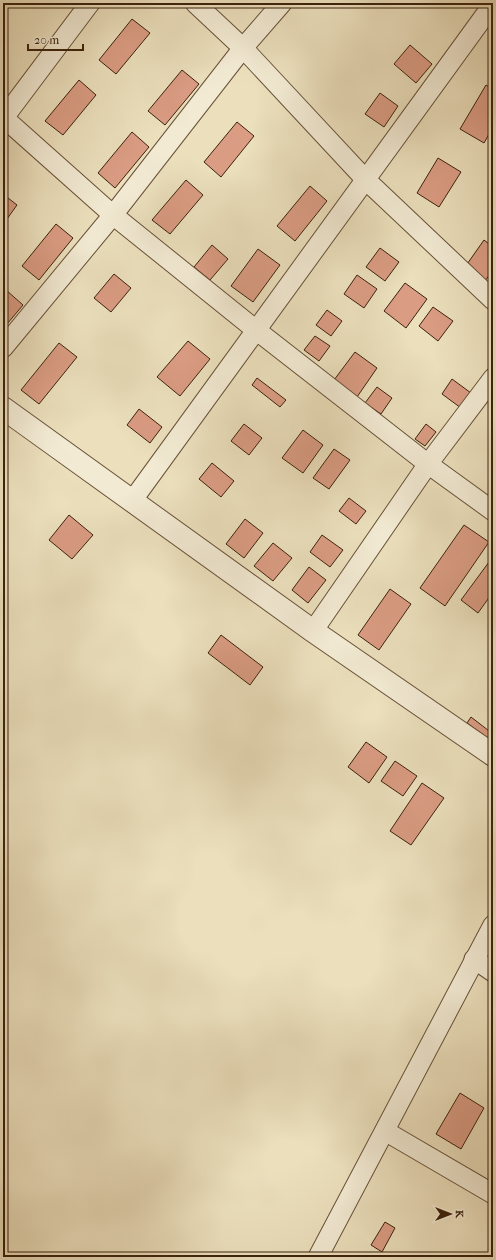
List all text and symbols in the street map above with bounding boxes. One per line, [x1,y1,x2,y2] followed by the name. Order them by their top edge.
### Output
[28,26,83,52] scale bar
[34,33,59,47] text: 20 m
[430,1194,470,1234] north arrow
[453,1210,466,1219] text: K

